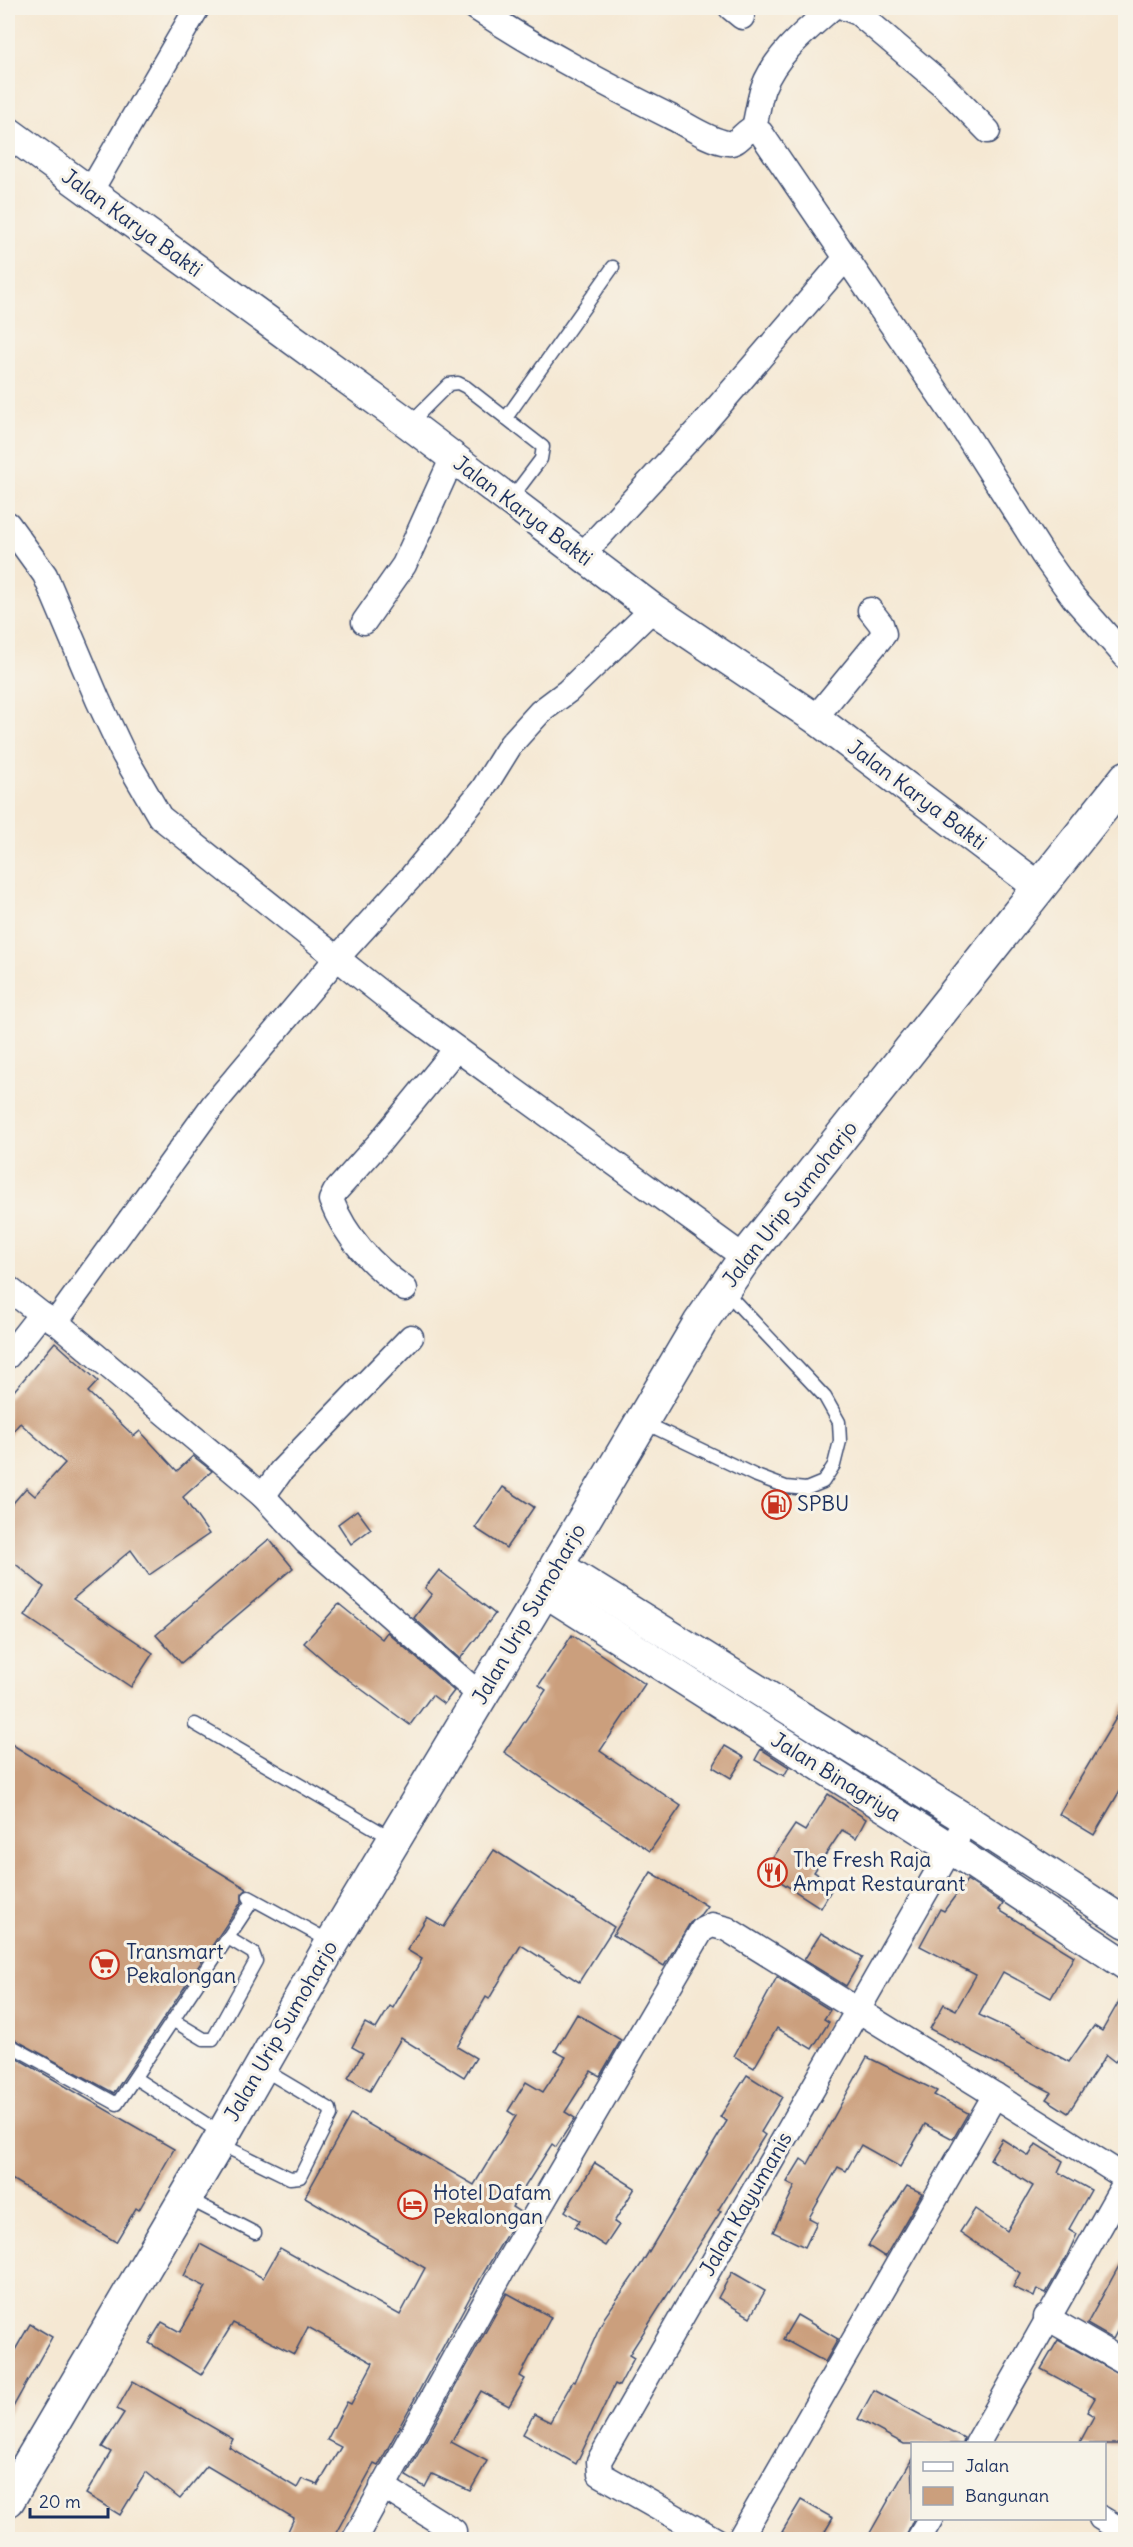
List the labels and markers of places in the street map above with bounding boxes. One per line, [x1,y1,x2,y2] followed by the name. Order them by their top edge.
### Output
[760,1488,792,1520] fuel station icon: SPBU
[797,1490,849,1517] place label: SPBU
[793,1846,965,1897] place label: The Fresh Raja Ampat Restaurant
[756,1856,788,1888] restaurant icon: The Fresh Raja Ampat Restaurant
[126,1938,236,1989] place label: Transmart Pekalongan
[89,1948,121,1980] supermarket icon: Transmart Pekalongan
[433,2179,551,2230] place label: Hotel Dafam Pekalongan
[396,2189,428,2221] hotel icon: Hotel Dafam Pekalongan

